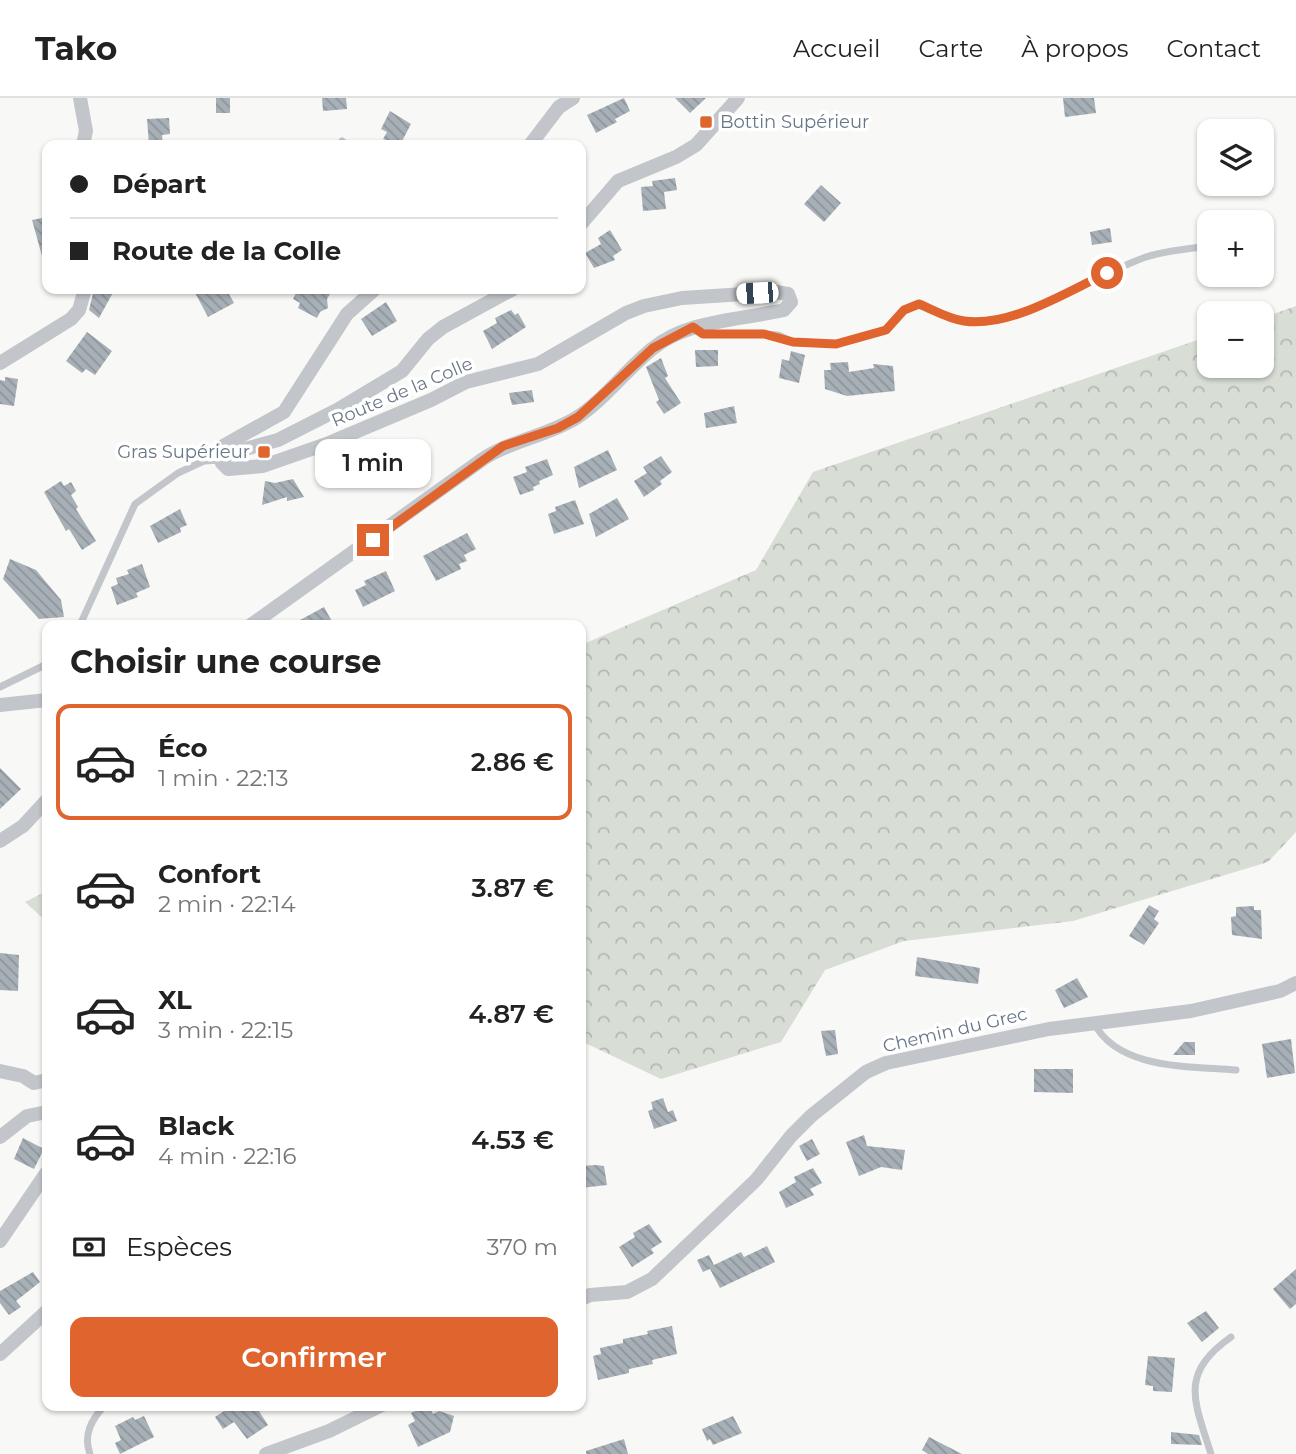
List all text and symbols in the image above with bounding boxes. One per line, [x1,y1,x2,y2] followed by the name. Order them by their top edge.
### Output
[35,28,117,68] text: Tako
[793,34,880,63] text: Accueil
[918,34,983,63] text: Carte
[1021,34,1128,63] text: À propos
[1166,34,1261,63] text: Contact
[720,111,869,133] place label: Bottin Supérieur
[698,114,714,130] marker: Bottin Supérieur
[1197,119,1274,378] map controls
[1197,119,1274,196] button: layers
[112,168,207,200] text: Départ
[1197,210,1274,287] button: +
[112,235,341,267] text: Route de la Colle
[1091,257,1123,289] route start
[736,281,779,305] car
[1197,301,1274,378] button: −
[328,352,476,432] street label: Route de la Colle
[315,438,431,488] callout: 1 min
[117,441,250,463] place label: Gras Supérieur
[256,444,272,460] marker: Gras Supérieur
[342,449,404,477] text: 1 min
[357,524,389,556] route end
[70,642,382,681] text: Choisir une course
[74,731,137,794] icon: car
[158,732,208,764] text: Éco
[471,746,554,778] text: 2.86 €
[158,764,289,792] text: 1 min · 22:13
[74,857,137,920] icon: car
[158,858,261,890] text: Confort
[471,872,554,904] text: 3.87 €
[158,890,296,918] text: 2 min · 22:14
[74,983,137,1046] icon: car
[158,984,192,1016] text: XL
[468,998,554,1030] text: 4.87 €
[881,1003,1029,1057] street label: Chemin du Grec
[158,1016,293,1044] text: 3 min · 22:15
[74,1109,137,1172] icon: car
[158,1110,234,1142] text: Black
[471,1124,554,1156] text: 4.53 €
[158,1142,297,1170] text: 4 min · 22:16
[70,1228,108,1266] icon: cash
[126,1231,232,1263] text: Espèces
[487,1233,558,1261] text: 370 m
[70,1317,558,1397] button: Confirmer

